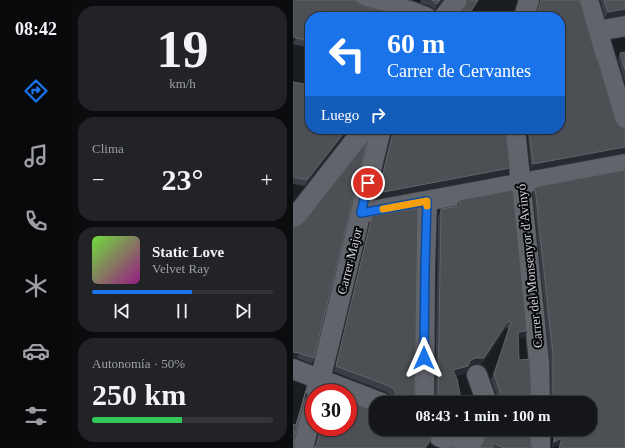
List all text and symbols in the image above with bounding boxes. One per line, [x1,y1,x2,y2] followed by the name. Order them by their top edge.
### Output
[15,19,57,39] text: 08:42
[157,21,209,78] text: 19
[321,28,373,80] icon: left
[387,28,445,59] text: 60 m
[387,61,531,81] text: Carrer de Cervantes
[169,76,196,91] text: km/h
[22,77,50,105] icon: directions
[367,104,389,126] icon: right
[321,107,359,123] text: Luego
[92,141,124,156] text: Clima
[22,142,50,170] icon: music
[162,163,204,196] text: 23°
[351,166,385,200] pin
[92,167,104,192] text: −
[261,167,273,192] text: +
[357,172,379,194] icon: arrive
[513,183,546,349] street label: Carrer del Monsenyor d'Avinyó
[22,207,50,235] icon: phone
[334,226,365,296] street label: Carrer Major
[152,244,224,260] text: Static Love
[152,261,209,276] text: Velvet Ray
[22,272,50,300] icon: climate
[111,300,133,322] icon: previous
[171,300,193,322] icon: pause
[232,300,254,322] icon: next
[22,337,50,365] icon: car
[403,337,445,379] position arrow
[92,356,185,371] text: Autonomía · 50%
[92,378,186,411] text: 250 km
[305,384,357,436] speed limit sign: 30
[22,402,50,430] icon: filters
[416,408,551,424] text: 08:43 · 1 min · 100 m

